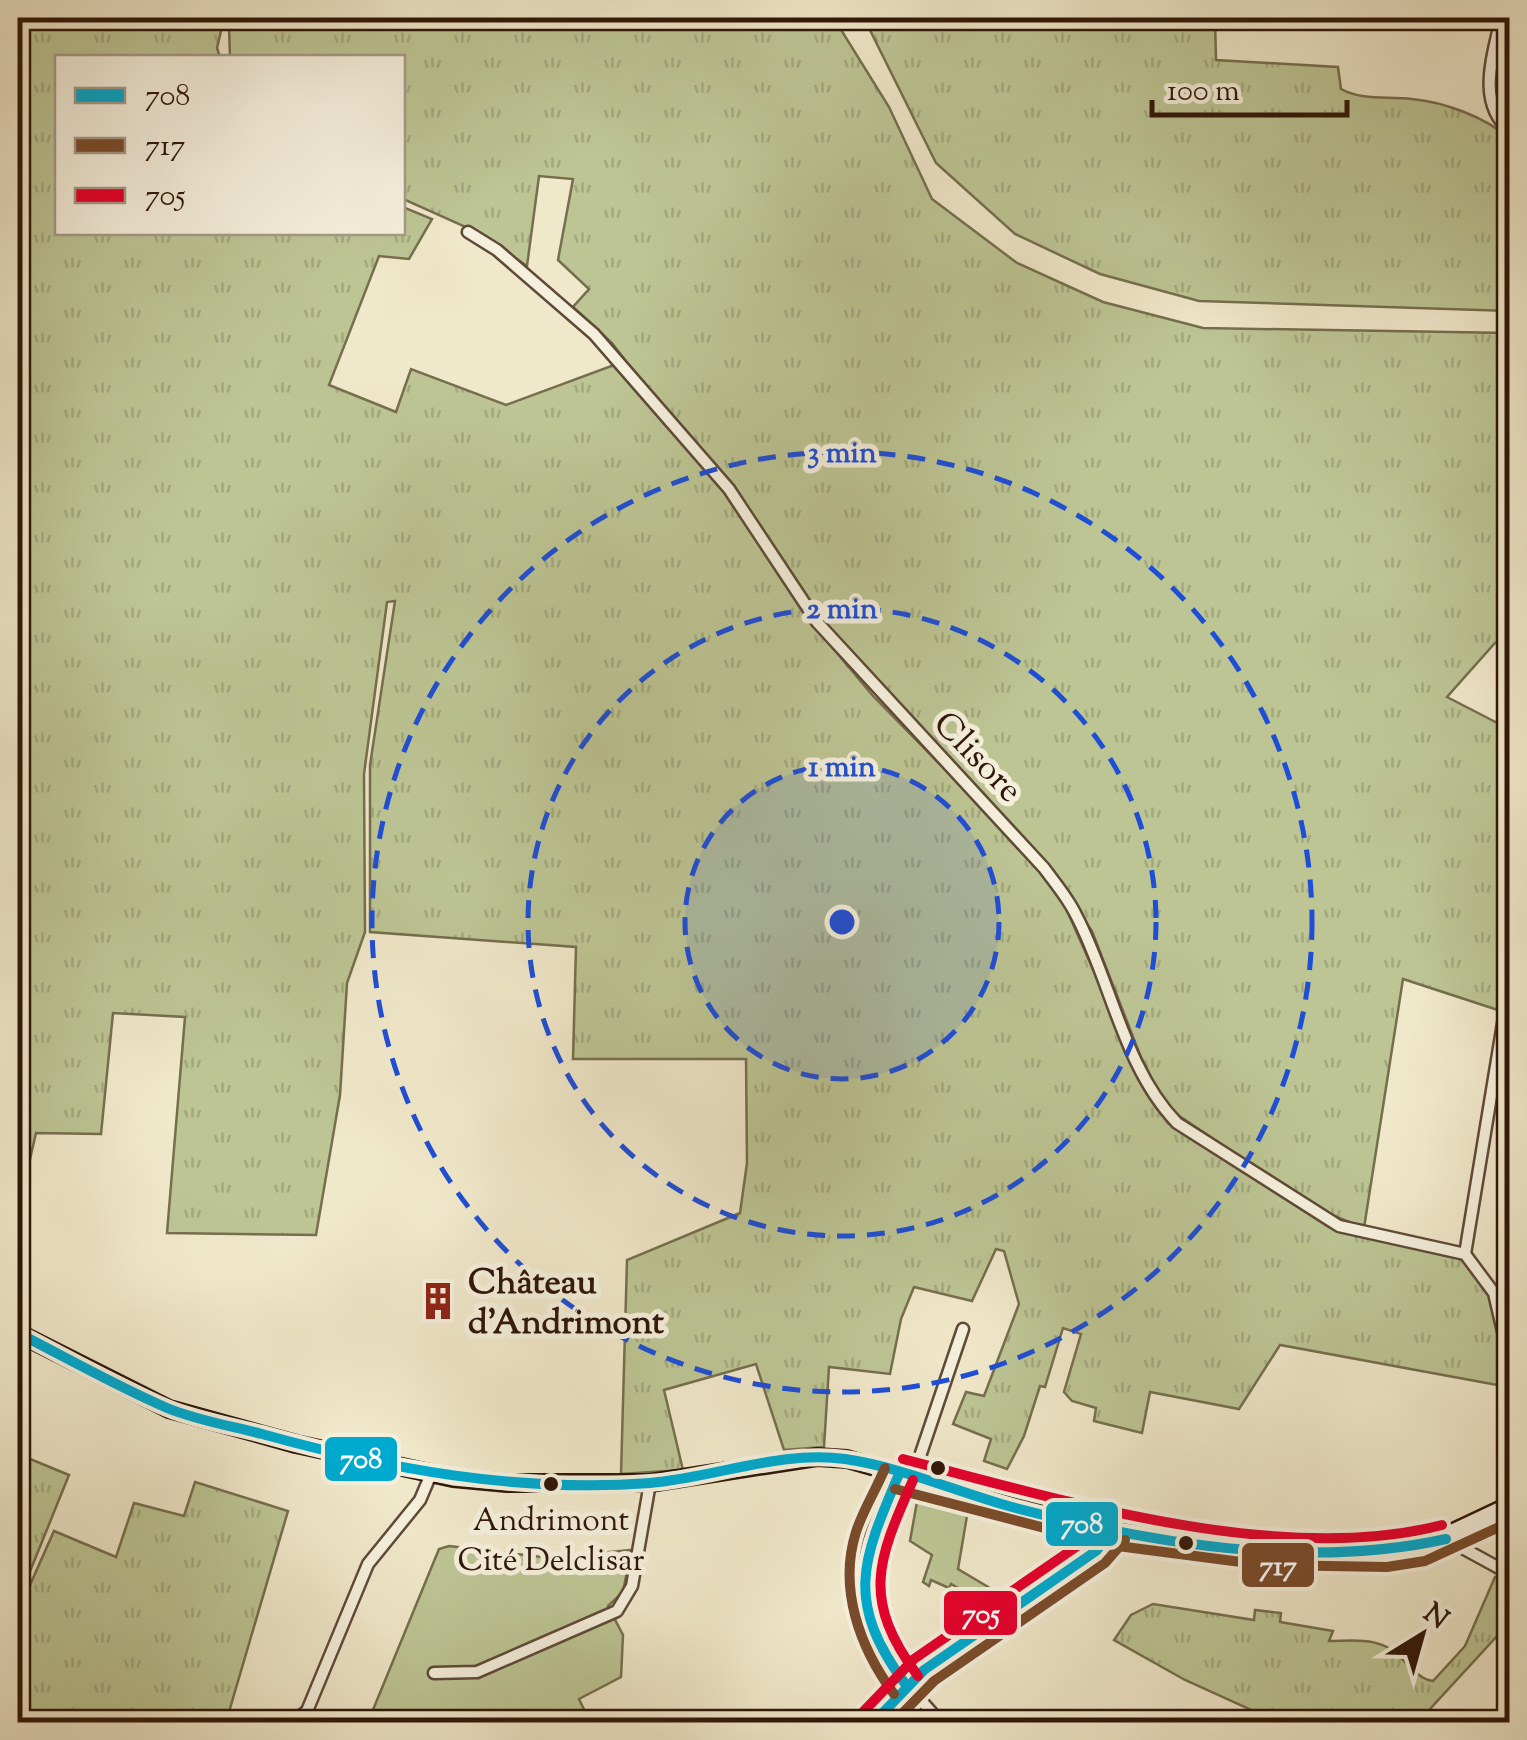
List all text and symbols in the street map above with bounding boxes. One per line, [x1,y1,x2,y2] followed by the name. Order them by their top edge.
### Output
[55,55,405,235] legend
[1152,55,1347,117] scale bar
[1167,71,1240,114] text: 100 m
[145,76,190,119] text: 708
[145,126,185,169] text: 717
[145,176,186,219] text: 705
[807,433,877,476] text: 3 min
[806,589,878,632] text: 2 min
[920,701,1033,816] street label: Clisore
[808,747,876,790] text: 1 min
[824,904,860,940] centre of rings
[468,1259,664,1350] place label: Château d'Andrimont
[417,1280,459,1322] building icon: Château d'Andrimont
[323,1435,399,1483] line badge: 708
[340,1441,382,1481] text: 708
[928,1458,948,1478] unlabelled marker
[541,1474,561,1494] marker: Andrimont Cité Delclisar
[458,1499,644,1585] place label: Andrimont Cité Delclisar
[1044,1500,1120,1548] line badge: 708
[1061,1506,1103,1546] text: 708
[1176,1533,1196,1553] unlabelled marker
[1240,1541,1316,1589] line badge: 717
[1259,1548,1297,1588] text: 717
[1372,1585,1472,1685] north arrow
[942,1589,1019,1637] line badge: 705
[1414,1595,1456,1640] text: N
[962,1596,1000,1636] text: 705

